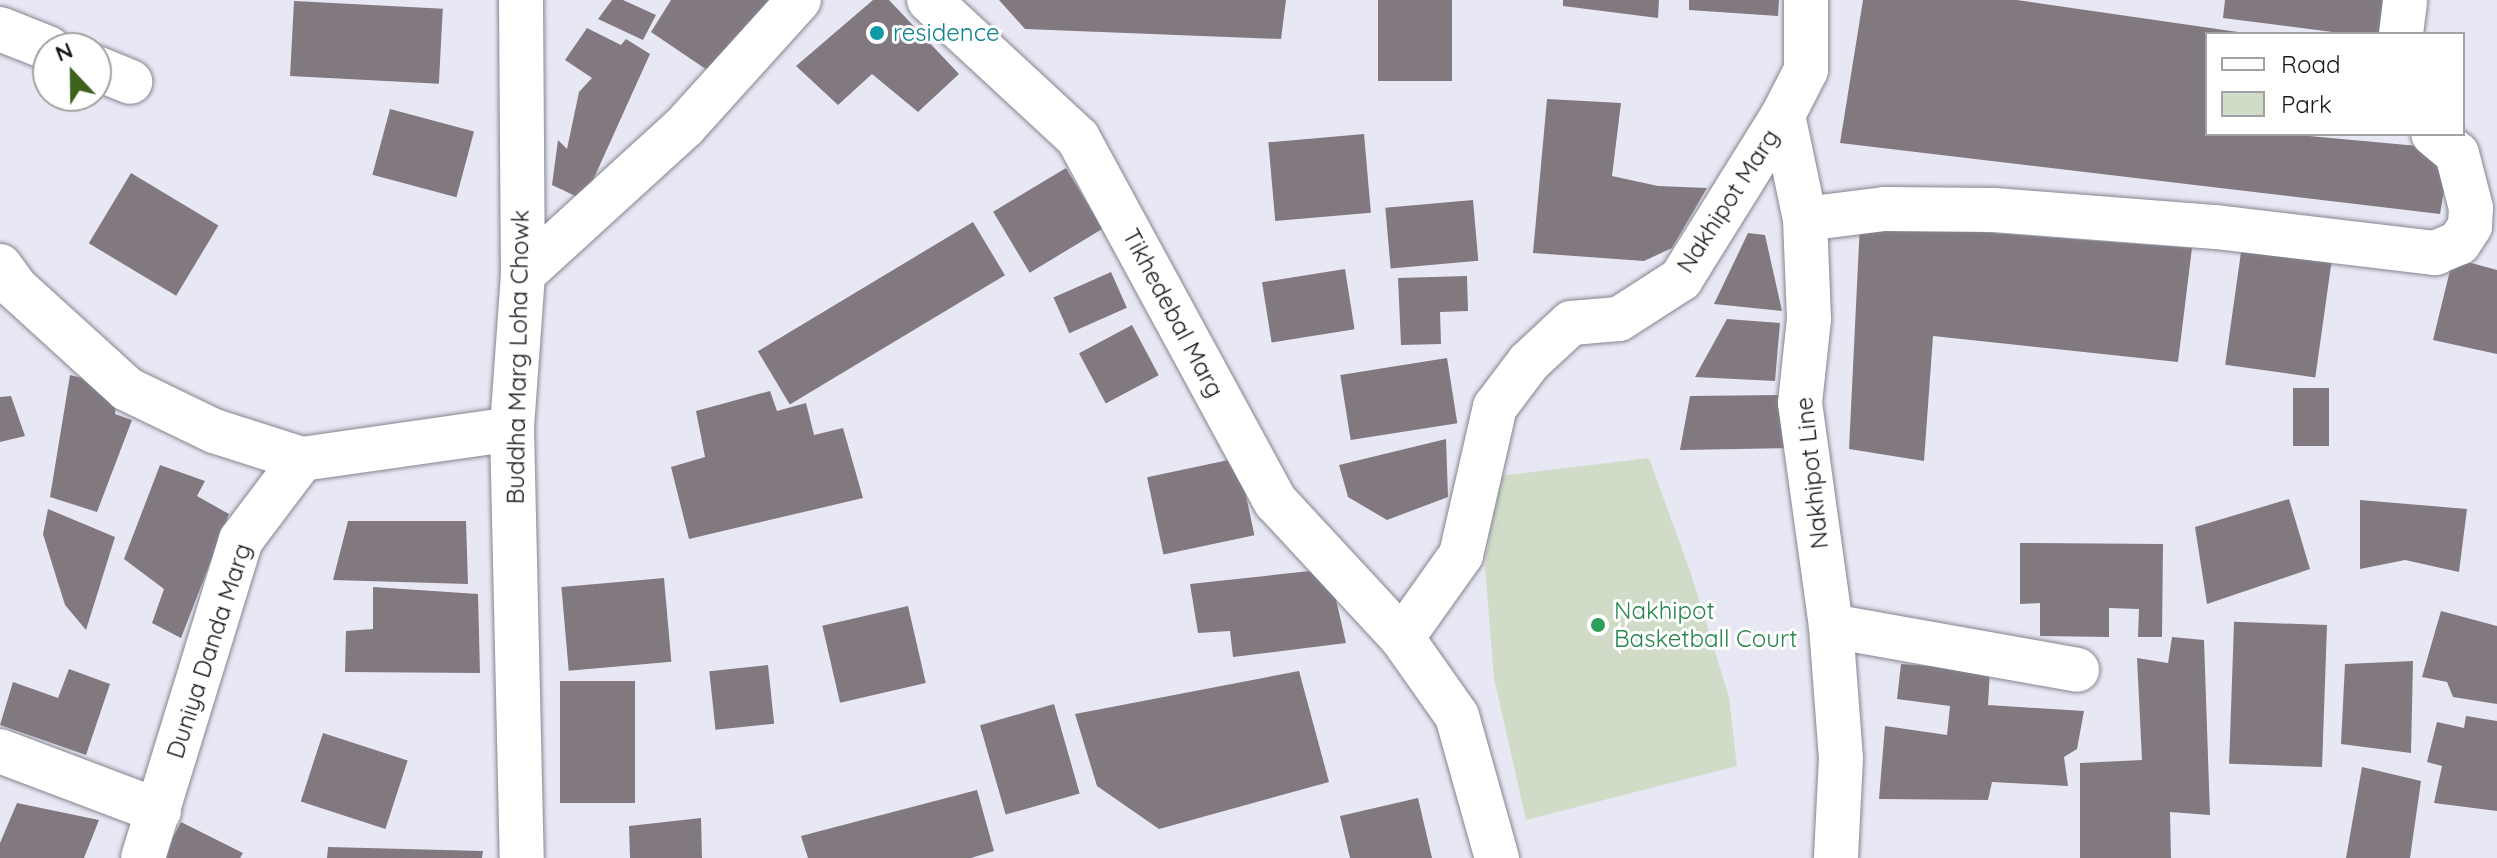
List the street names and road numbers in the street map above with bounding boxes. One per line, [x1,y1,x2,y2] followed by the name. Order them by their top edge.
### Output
[1671,124,1785,278] street label: Nakhipot Marg
[501,209,535,505] street label: Buddha Marg Loha Chowk
[1116,224,1230,402] street label: Tikhedebal Marg
[1790,396,1834,550] street label: Nakhipot Line
[161,540,257,762] street label: Duniya Danda Marg

